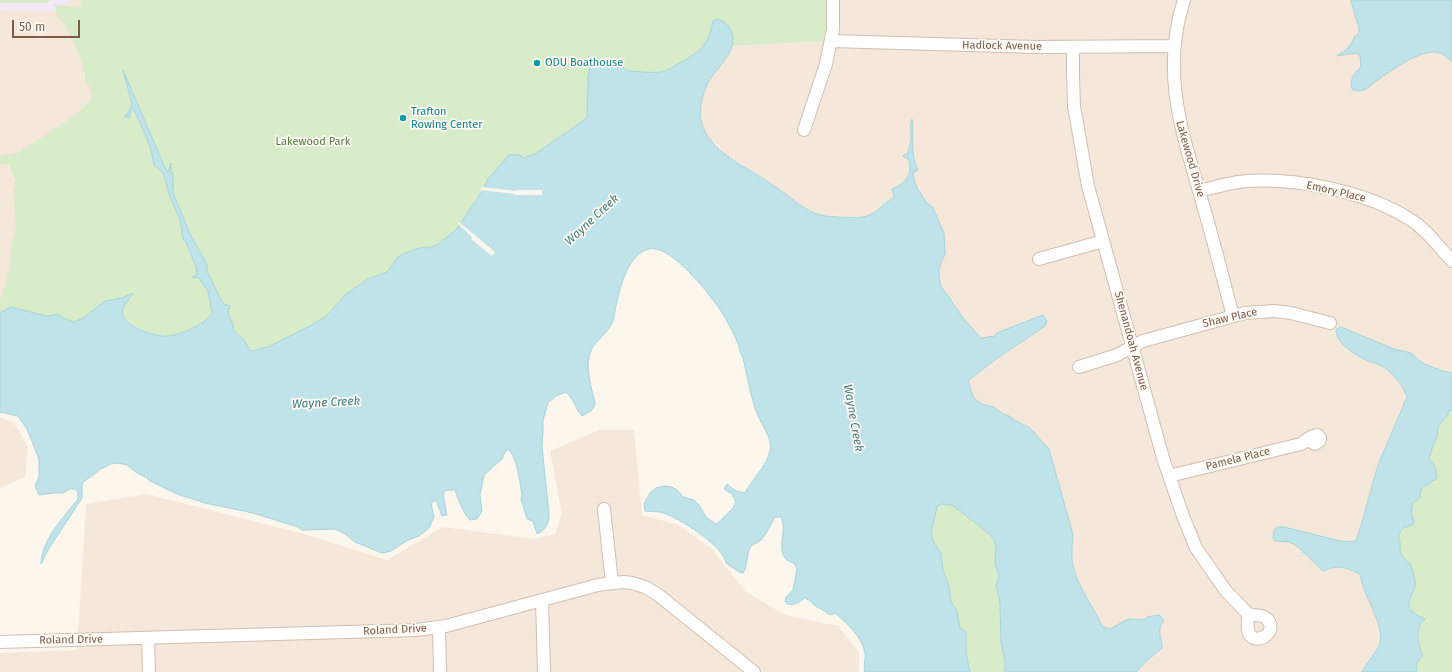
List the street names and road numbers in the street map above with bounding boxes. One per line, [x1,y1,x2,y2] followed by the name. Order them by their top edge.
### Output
[962,39,1042,53] street label: Hadlock Avenue
[1173,119,1207,199] street label: Lakewood Drive
[1305,179,1367,205] street label: Emory Place
[1111,290,1151,392] street label: Shenandoah Avenue
[1201,305,1259,331] street label: Shaw Place
[1205,445,1271,473] street label: Pamela Place
[363,622,427,638] street label: Roland Drive
[39,633,103,647] street label: Roland Drive

